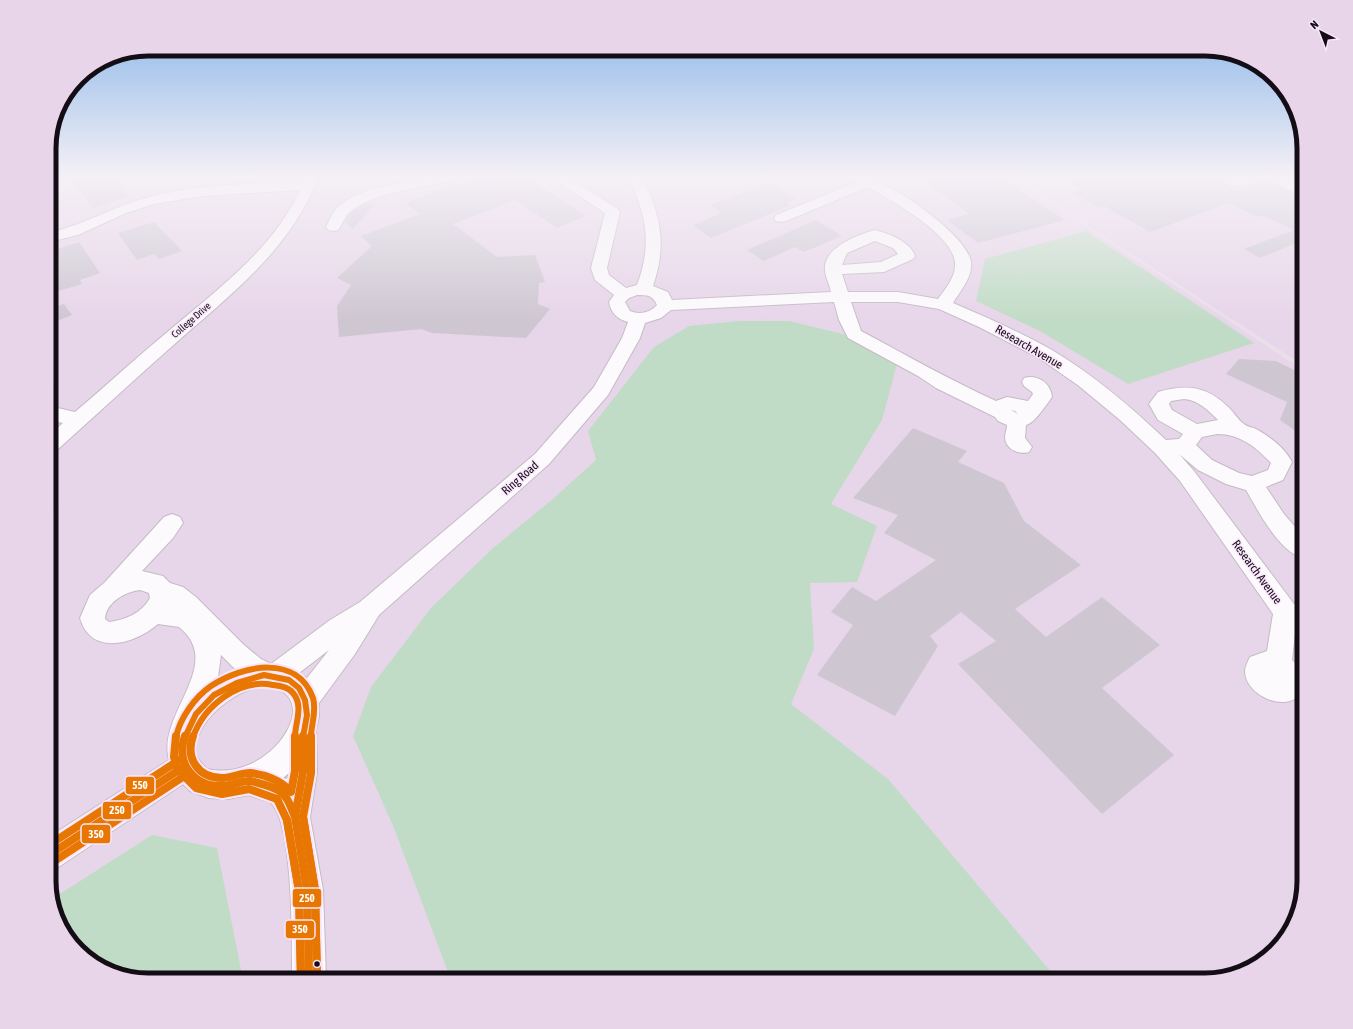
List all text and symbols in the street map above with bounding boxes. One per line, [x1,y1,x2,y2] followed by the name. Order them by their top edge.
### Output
[1301,12,1341,52] north arrow
[1308,18,1321,31] text: N
[169,300,213,340] street label: College Drive
[993,322,1065,372] street label: Research Avenue
[499,458,541,498] street label: Ring Road
[1229,537,1285,607] street label: Research Avenue
[125,776,155,795] line badge: 550
[132,779,148,791] text: 550
[102,801,132,820] line badge: 250
[109,804,125,816] text: 250
[81,824,111,844] line badge: 350
[88,828,104,840] text: 350
[292,888,322,908] line badge: 250
[299,892,315,904] text: 250
[285,920,315,939] line badge: 350
[292,923,308,935] text: 350
[312,959,322,969] unlabelled marker

